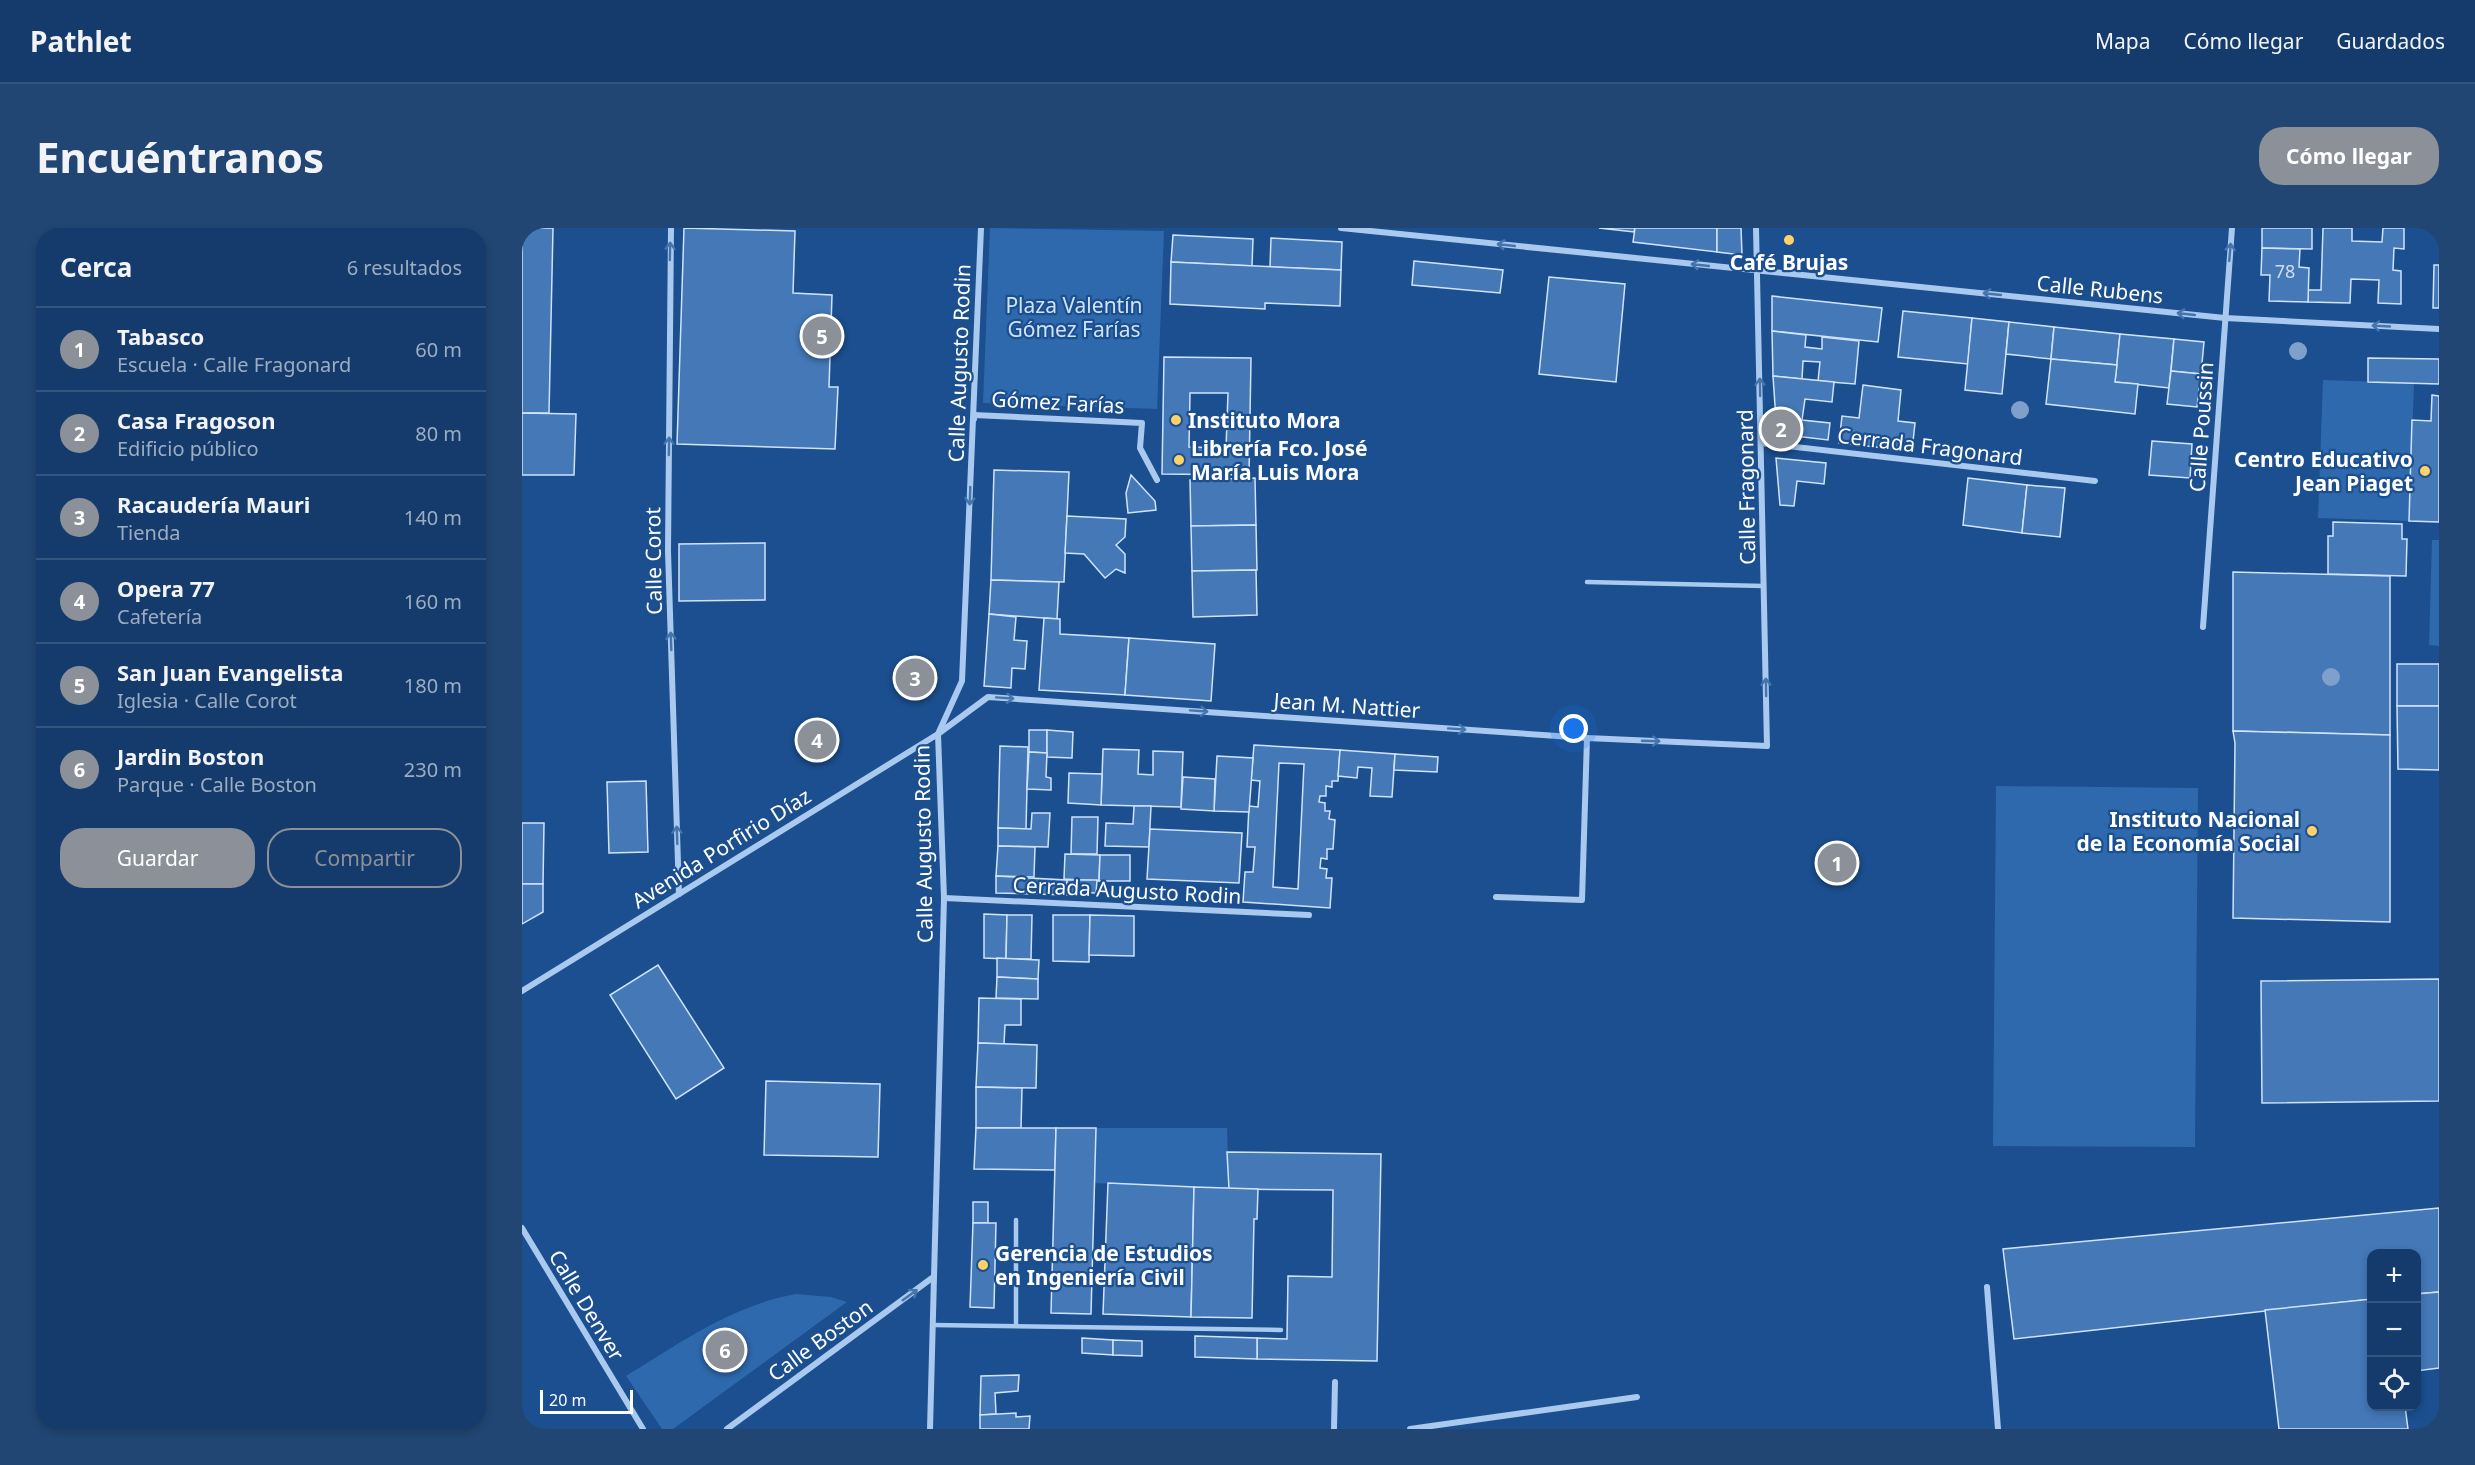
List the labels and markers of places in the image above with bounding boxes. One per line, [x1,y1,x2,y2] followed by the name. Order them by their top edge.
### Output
[1782,233,1796,247] marker: Café Brujas
[1730,248,1848,276] place label: Café Brujas
[802,314,842,358] pin: 5
[1188,406,1341,434] place label: Instituto Mora
[1762,406,1800,452] pin: 2
[1169,413,1183,427] marker: Instituto Mora
[1191,434,1368,486] place label: Librería Fco. José María Luis Mora
[2234,445,2413,497] place label: Centro Educativo Jean Piaget
[1172,453,1186,467] marker: Librería Fco. José María Luis Mora
[2418,464,2432,478] marker: Centro Educativo Jean Piaget
[896,656,934,700] pin: 3
[798,718,836,762] pin: 4
[2076,805,2300,857] place label: Instituto Nacional de la Economía Social
[2305,824,2319,838] marker: Instituto Nacional de la Economía Social
[1818,840,1856,886] pin: 1
[995,1239,1213,1291] place label: Gerencia de Estudios en Ingeniería Civil
[976,1258,990,1272] marker: Gerencia de Estudios en Ingeniería Civil
[706,1328,744,1372] pin: 6

